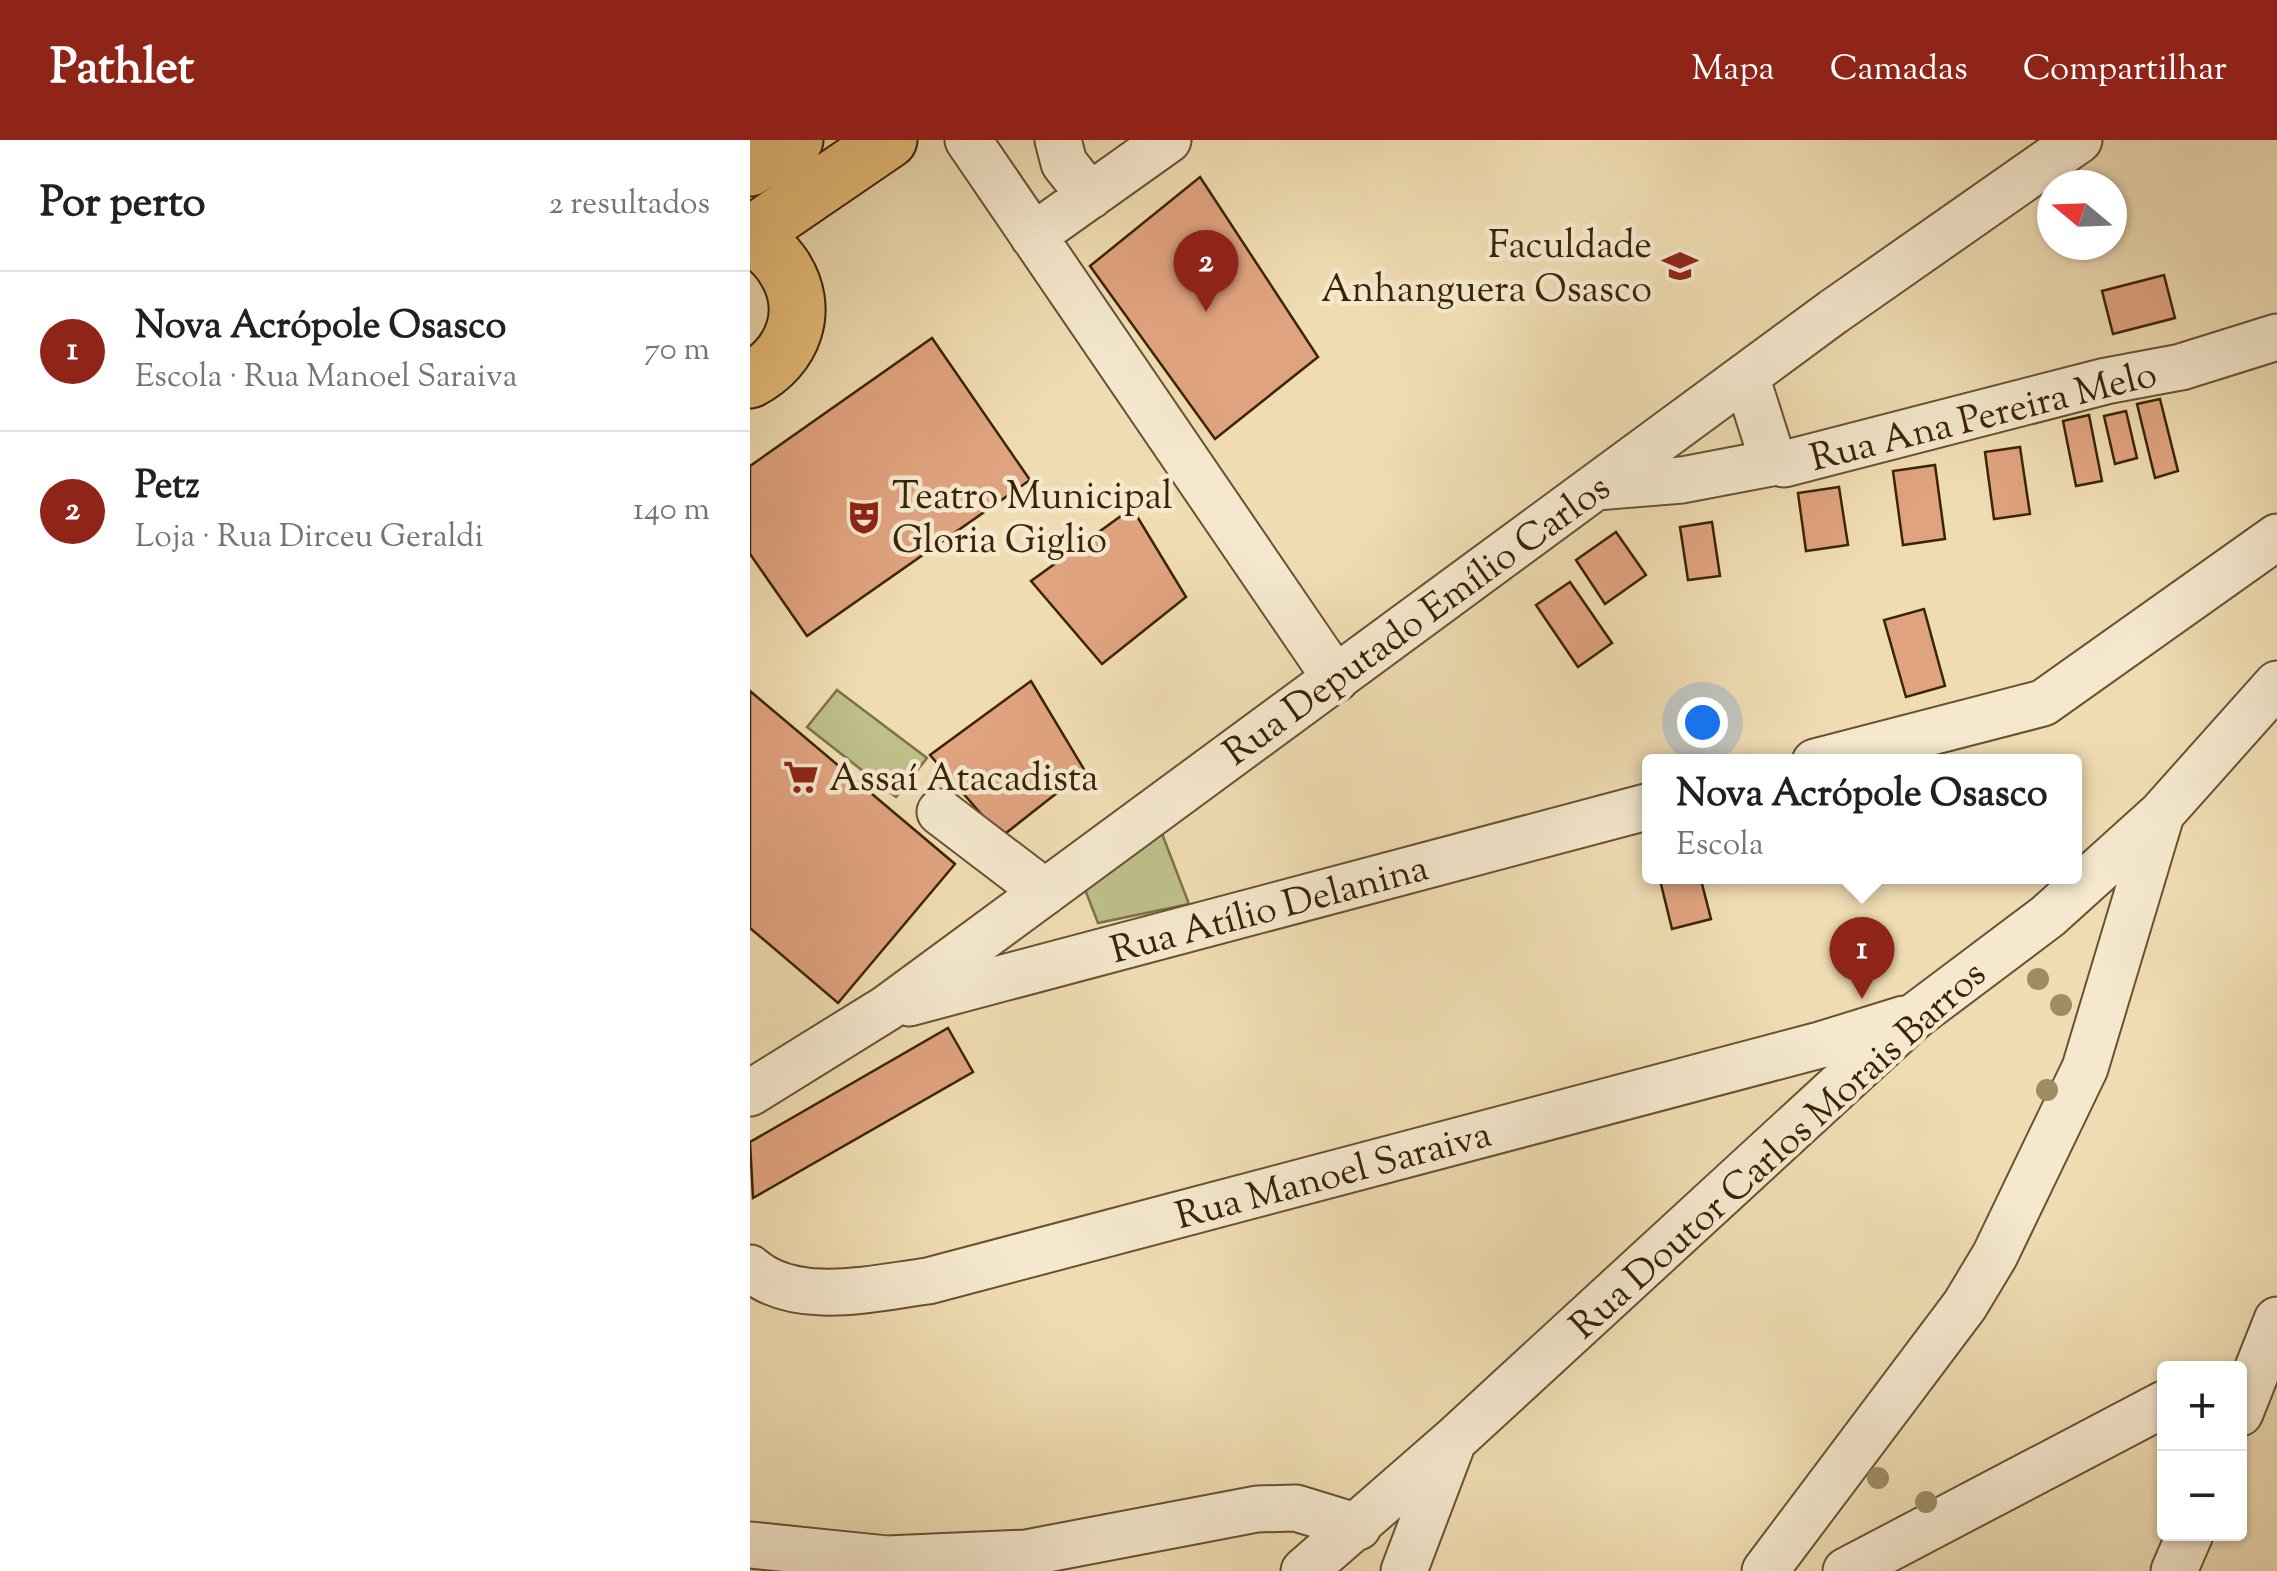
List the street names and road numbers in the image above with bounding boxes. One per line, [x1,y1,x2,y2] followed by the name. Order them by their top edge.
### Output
[1805,350,2163,488] street label: Rua Ana Pereira Melo
[1214,463,1623,781] street label: Rua Deputado Emílio Carlos
[1105,843,1435,980] street label: Rua Atílio Delanina
[1560,950,2000,1354] street label: Rua Doutor Carlos Morais Barros
[1170,1110,1498,1246] street label: Rua Manoel Saraiva

